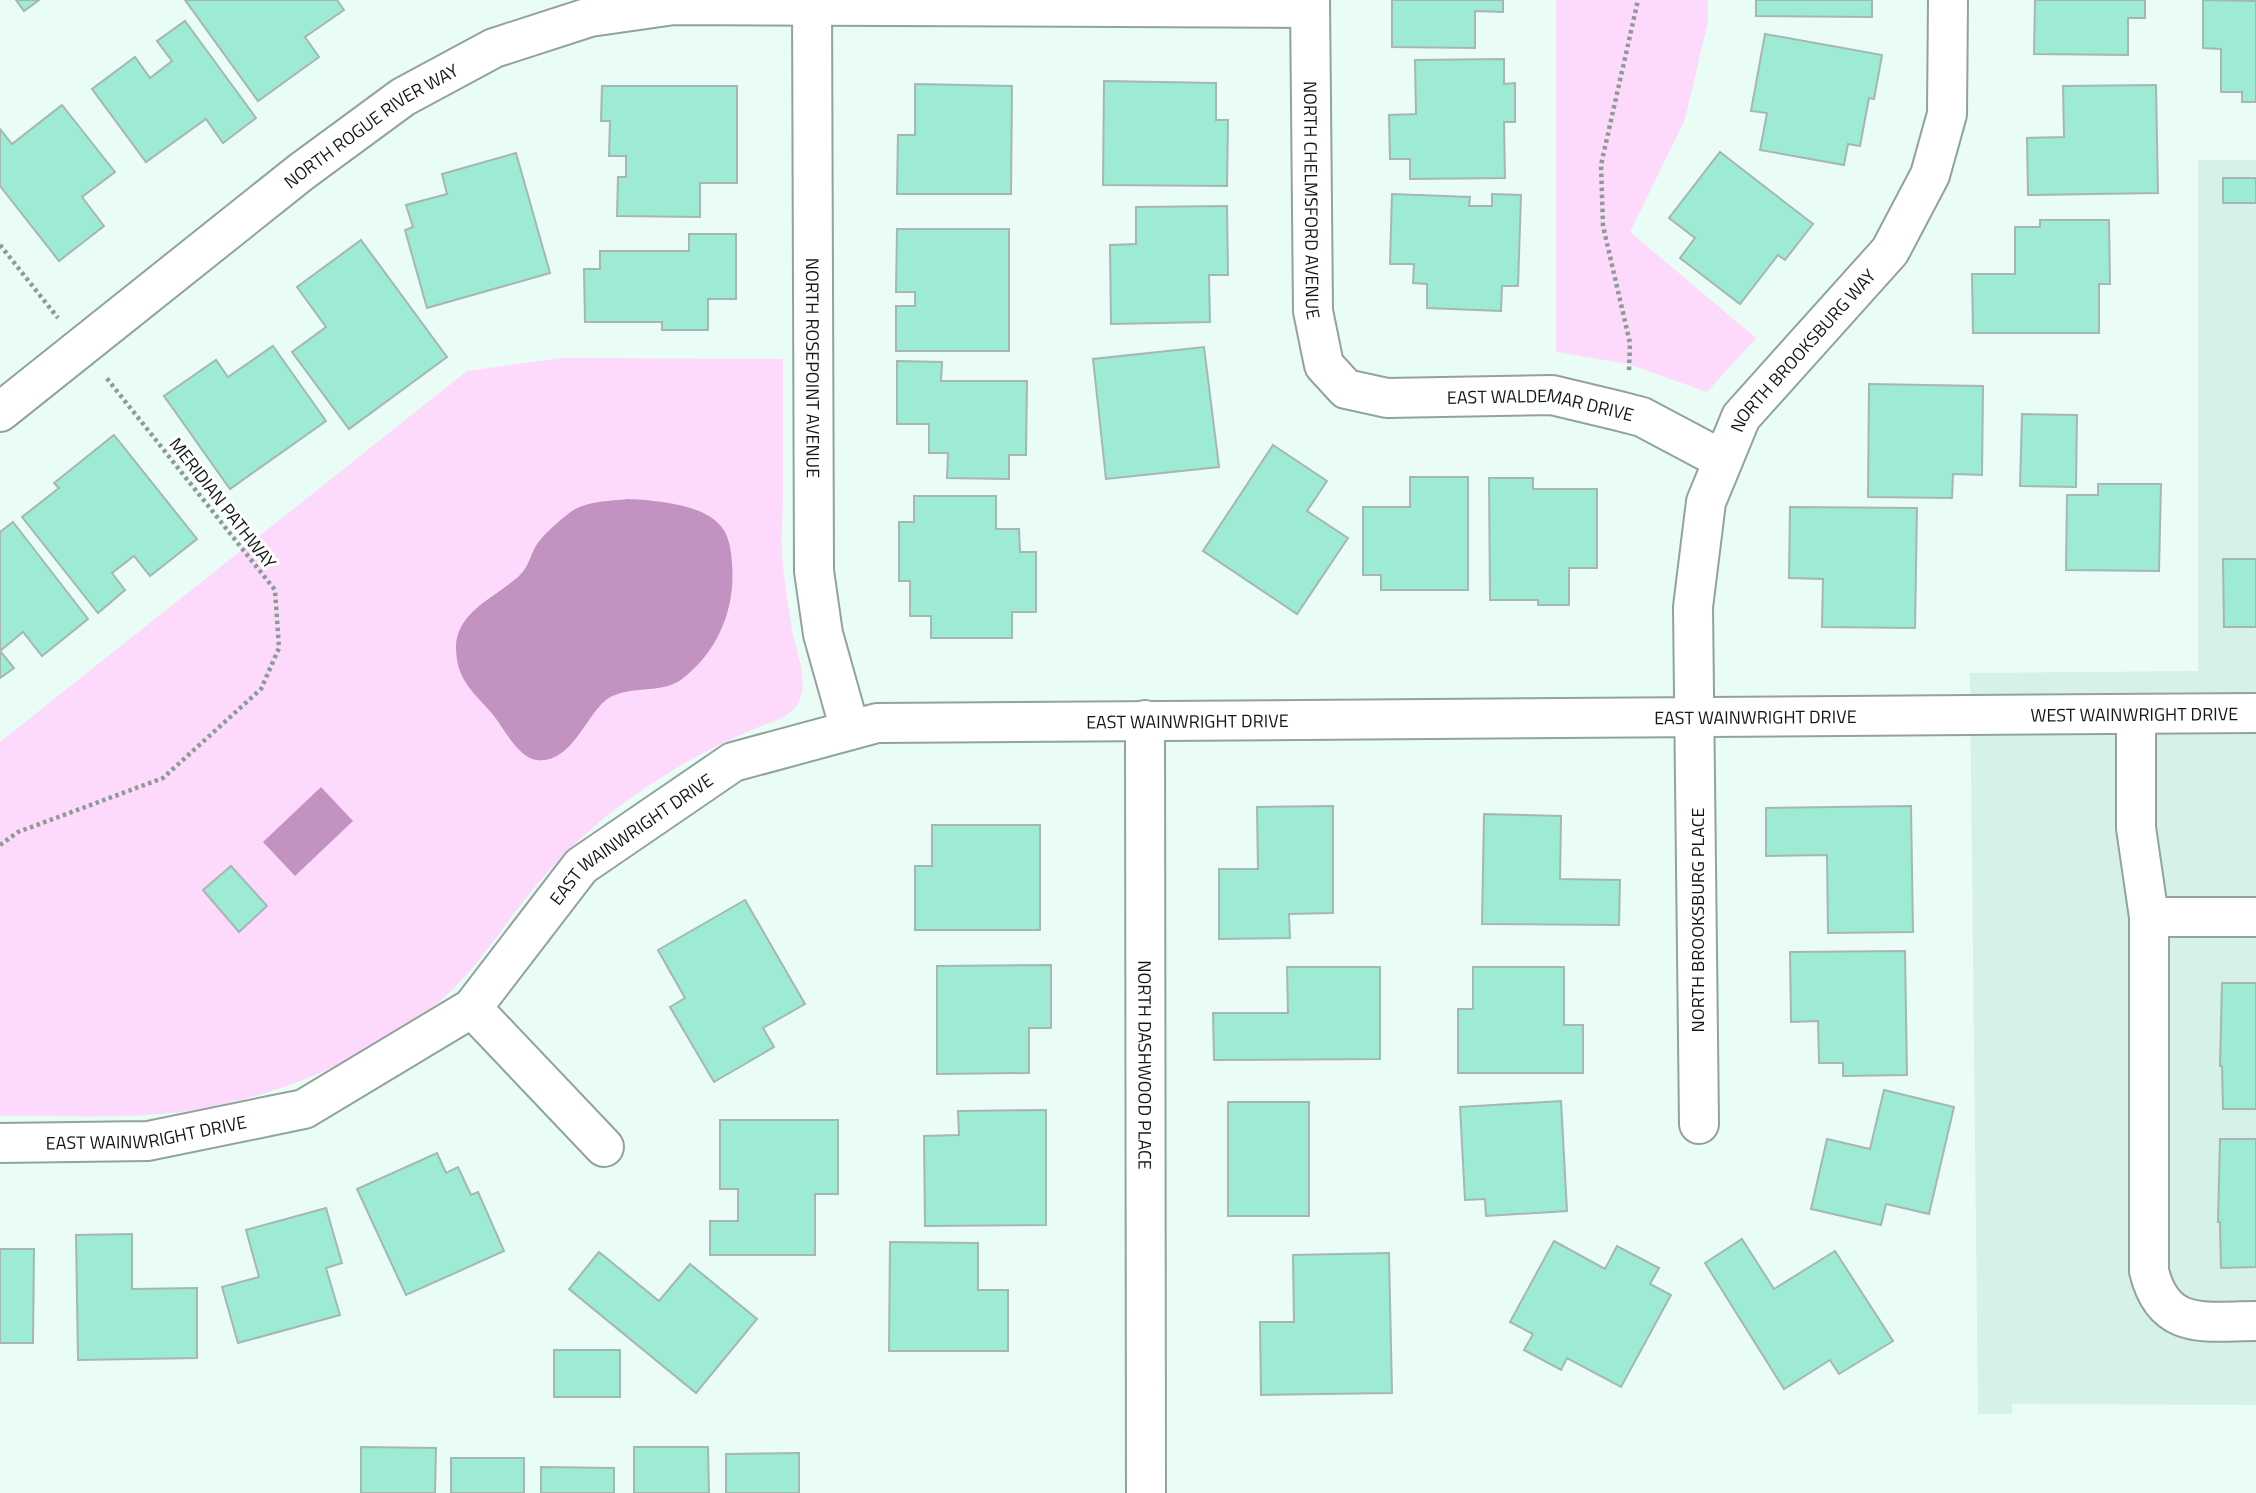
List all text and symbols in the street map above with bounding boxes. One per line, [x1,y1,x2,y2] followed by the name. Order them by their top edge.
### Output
[278,56,463,194] street label: NORTH ROGUE RIVER WAY
[1297,81,1328,322] street label: NORTH CHELMSFORD AVENUE
[799,258,827,478] street label: NORTH ROSEPOINT AVENUE
[1723,262,1882,436] street label: NORTH BROOKSBURG WAY
[1447,381,1637,428] street label: EAST WALDEMAR DRIVE
[163,432,283,575] street label: MERIDIAN PATHWAY
[2030,700,2238,728] street label: WEST WAINWRIGHT DRIVE
[1654,702,1857,731] street label: EAST WAINWRIGHT DRIVE
[1086,707,1289,735] street label: EAST WAINWRIGHT DRIVE
[543,766,718,910] street label: EAST WAINWRIGHT DRIVE
[1684,808,1711,1032] street label: NORTH BROOKSBURG PLACE
[1132,960,1159,1170] street label: NORTH DASHWOOD PLACE
[46,1108,249,1156] street label: EAST WAINWRIGHT DRIVE

